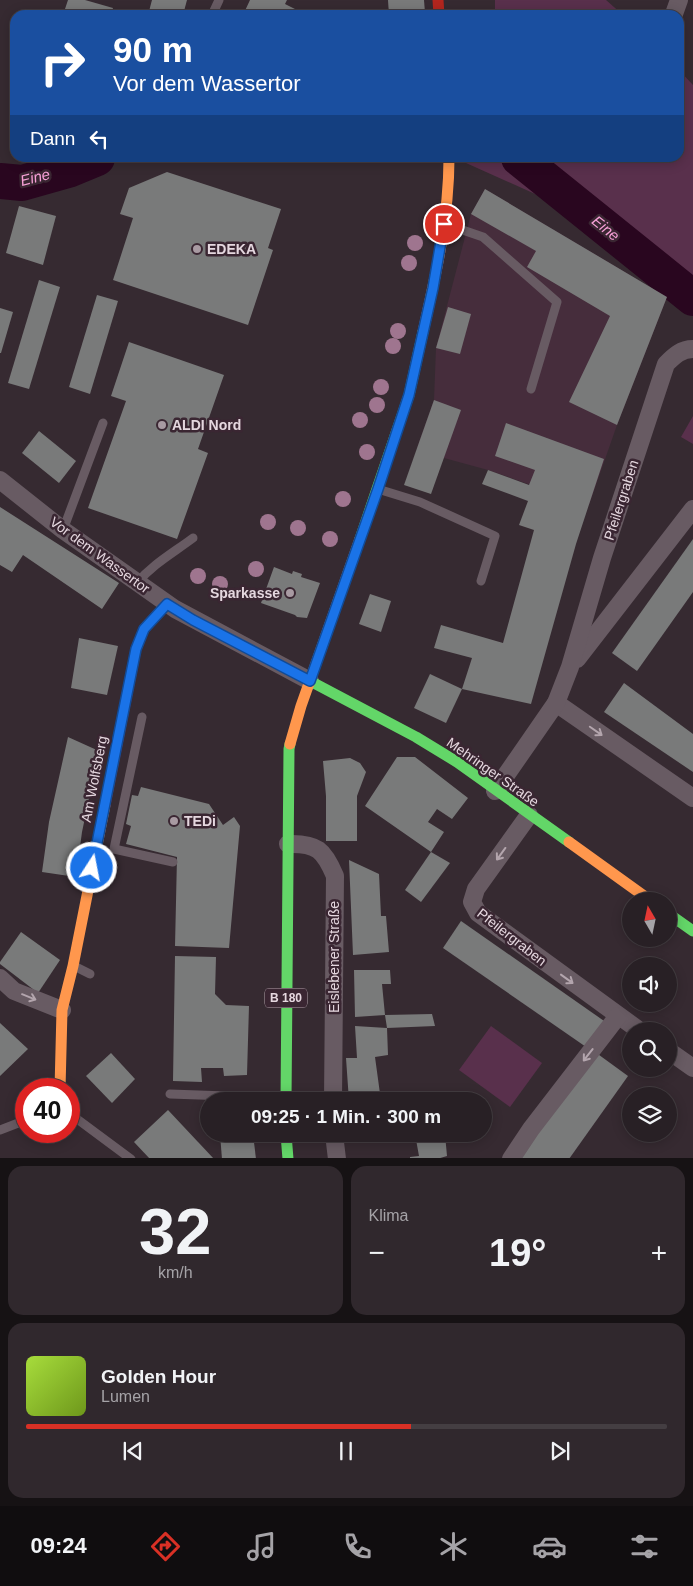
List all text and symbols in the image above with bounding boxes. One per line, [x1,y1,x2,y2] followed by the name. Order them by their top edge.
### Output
[30,30,95,95] icon: right
[113,30,193,69] text: 90 m
[113,71,300,96] text: Vor dem Wassertor
[85,125,113,153] icon: left
[30,128,75,149] text: Dann
[18,165,52,189] water label: Eine
[423,203,465,245] pin
[430,210,458,238] icon: arrive
[589,212,623,244] water label: Eine
[207,241,256,257] place label: EDEKA
[191,243,203,255] marker: EDEKA
[172,417,241,433] place label: ALDI Nord
[156,419,168,431] marker: ALDI Nord
[601,458,641,542] street label: Pfeilergraben
[47,513,153,597] street label: Vor dem Wassertor
[210,585,280,601] place label: Sparkasse
[284,587,296,599] marker: Sparkasse
[589,726,603,736] one-way arrow
[78,734,110,824] street label: Am Wolfsberg
[444,734,542,810] street label: Mehringer Straße
[184,813,216,829] place label: TEDi
[168,815,180,827] marker: TEDi
[65,841,117,893] position arrow
[495,847,506,860] one-way arrow
[622,892,678,948] north arrow
[622,892,677,1142] map controls
[326,901,342,1013] street label: Eislebener Straße
[474,905,550,969] street label: Pfeilergraben
[622,957,677,1012] button: sound
[560,974,574,984] one-way arrow
[265,988,307,1008] road number: B 180
[21,993,37,1002] one-way arrow
[622,1022,677,1077] button: search
[583,1048,593,1062] one-way arrow
[15,1078,80,1143] speed limit sign: 40
[622,1087,677,1142] button: layers
[251,1106,441,1127] text: 09:25 · 1 Min. · 300 m
[139,1195,211,1268] text: 32
[369,1207,409,1224] text: Klima
[489,1232,546,1274] text: 19°
[369,1237,385,1268] text: −
[651,1237,667,1268] text: +
[158,1264,193,1281] text: km/h
[101,1366,216,1387] text: Golden Hour
[101,1388,150,1405] text: Lumen
[119,1437,147,1465] icon: previous
[332,1437,360,1465] icon: pause
[546,1437,574,1465] icon: next
[148,1529,183,1564] icon: directions
[244,1529,279,1564] icon: music
[340,1529,375,1564] icon: phone
[436,1529,471,1564] icon: climate
[532,1529,567,1564] icon: car
[627,1529,662,1564] icon: filters
[30,1533,87,1558] text: 09:24

